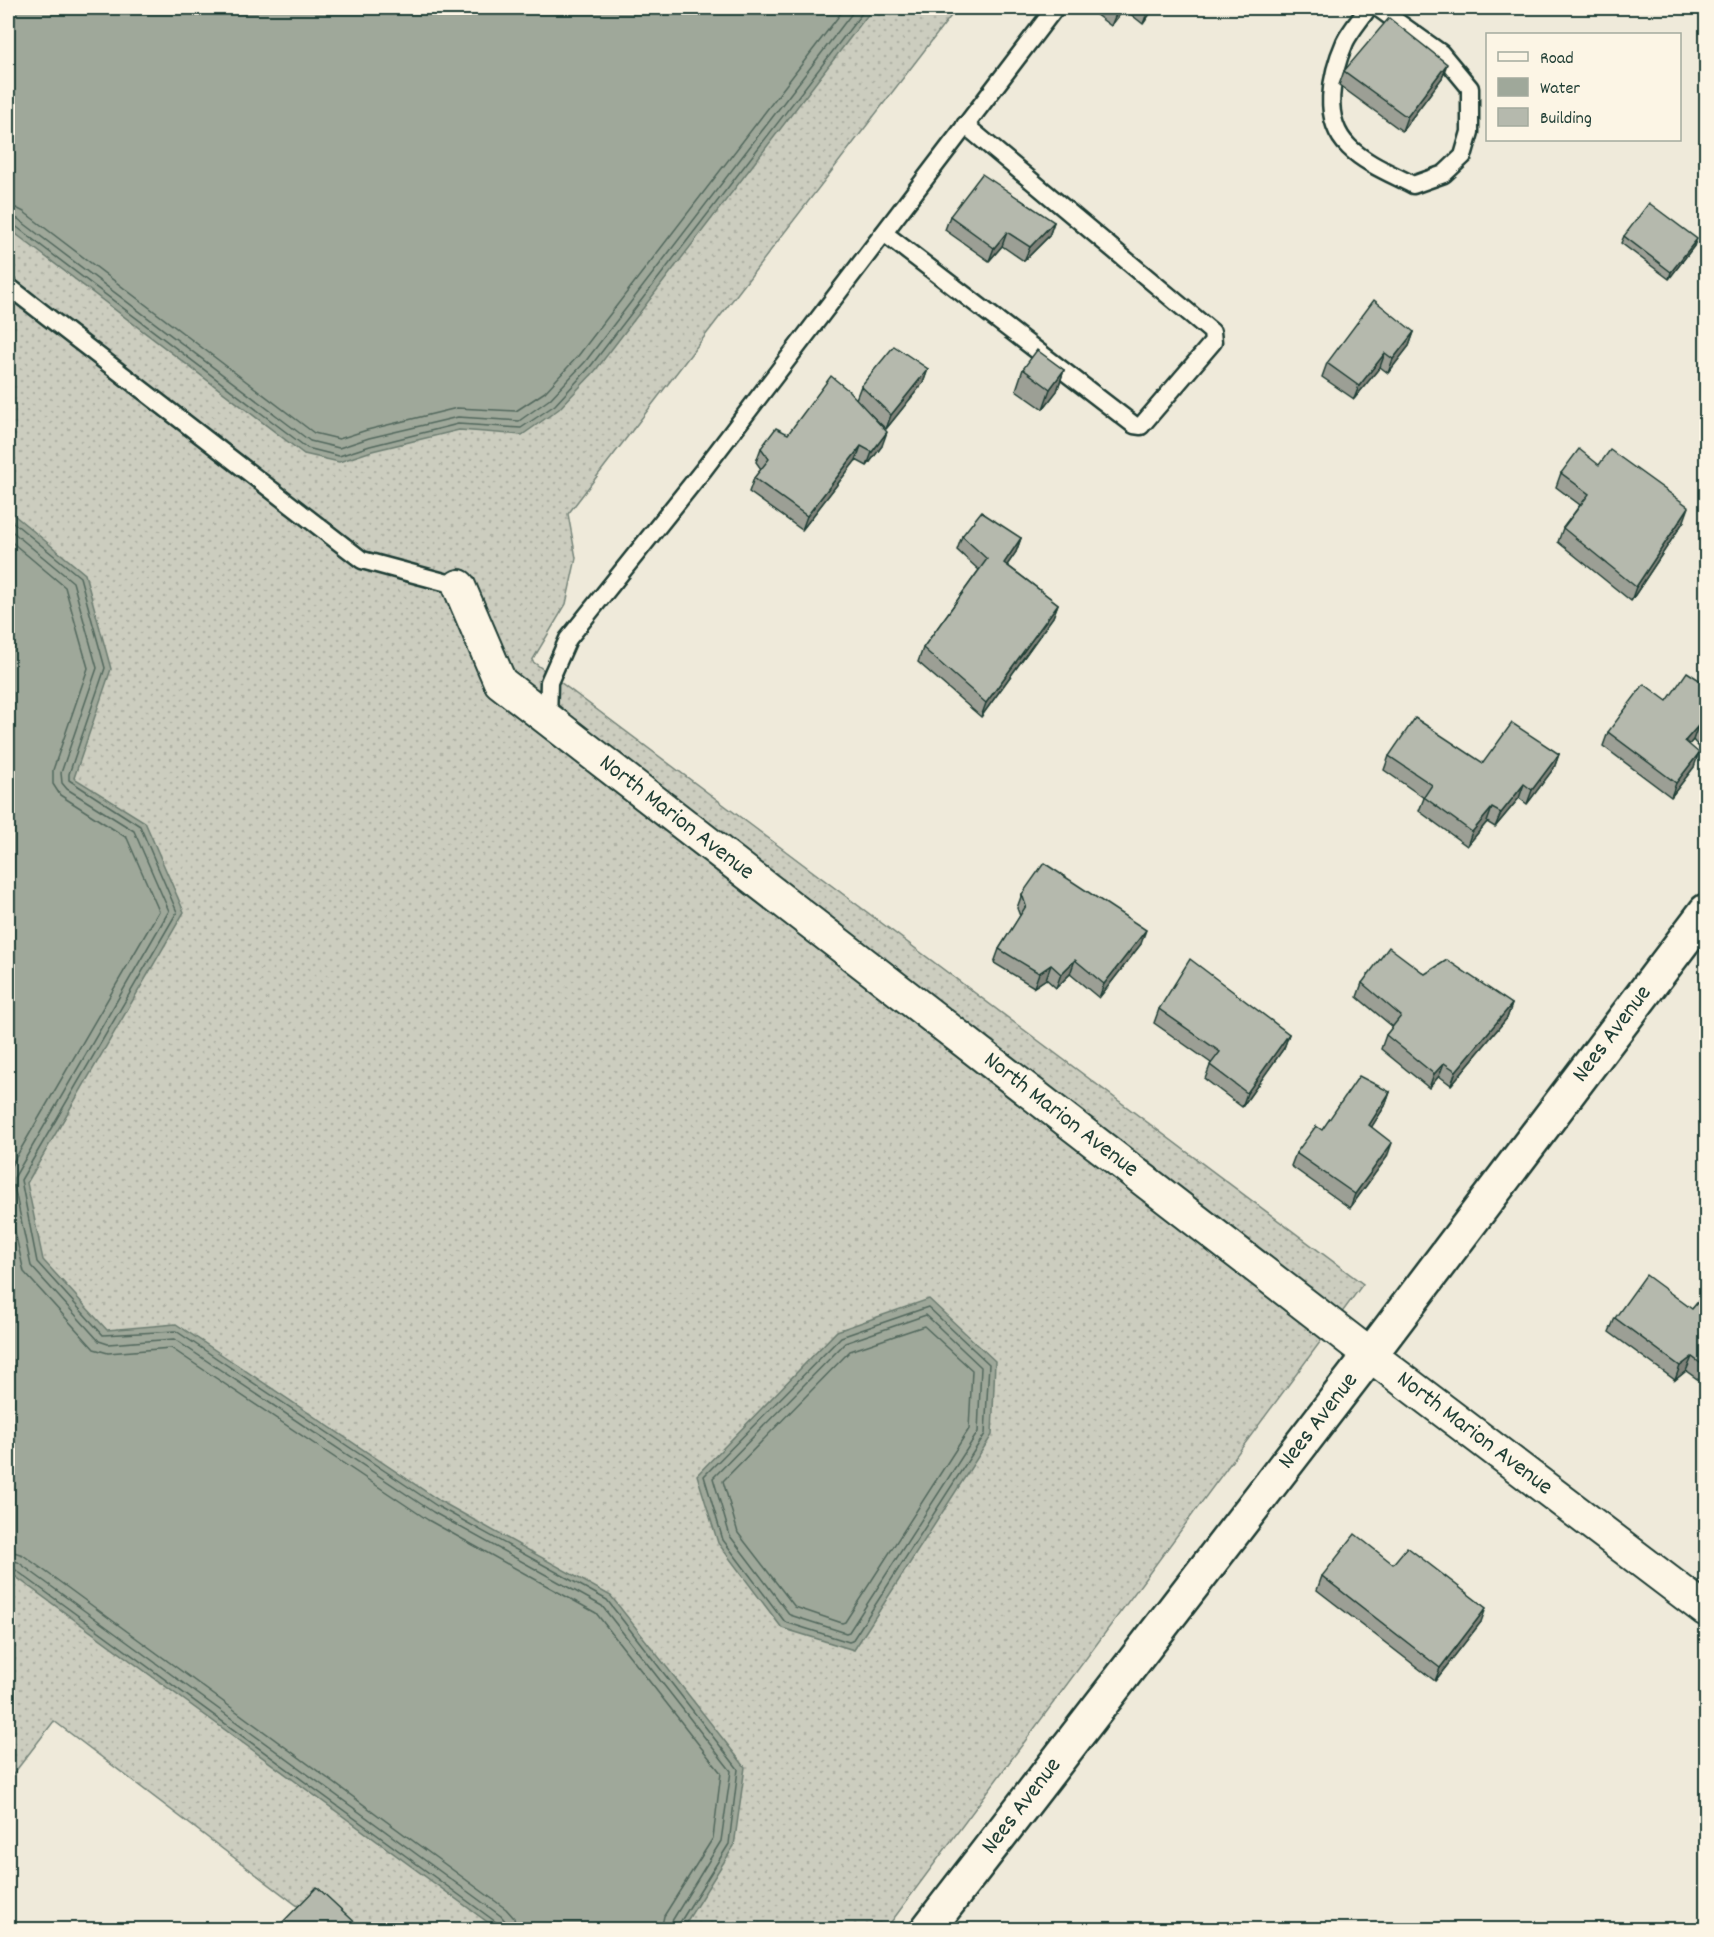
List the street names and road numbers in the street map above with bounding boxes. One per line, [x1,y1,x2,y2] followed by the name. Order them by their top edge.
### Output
[591,747,761,889] street label: North Marion Avenue
[1565,979,1661,1090] street label: Nees Avenue
[976,1044,1145,1187] street label: North Marion Avenue
[1389,1364,1559,1505] street label: North Marion Avenue
[1270,1366,1367,1477] street label: Nees Avenue
[974,1751,1071,1862] street label: Nees Avenue

